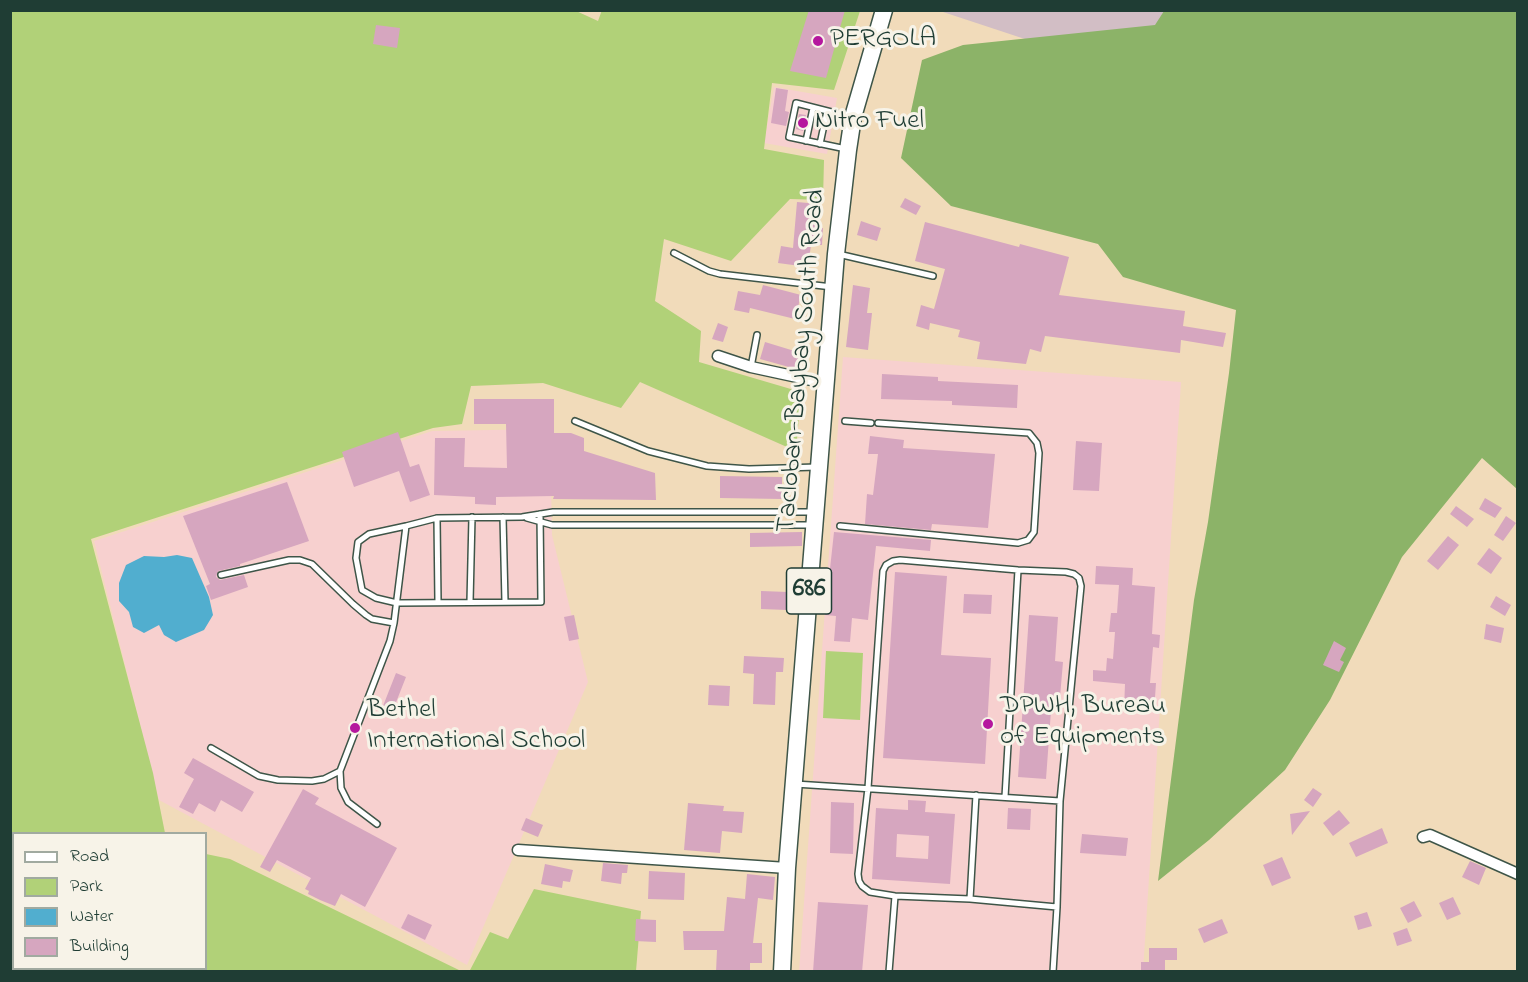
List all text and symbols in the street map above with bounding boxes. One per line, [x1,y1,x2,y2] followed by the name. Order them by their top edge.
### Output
[830,25,936,57] place label: PERGOLA
[811,34,825,48] marker: PERGOLA
[815,107,924,139] place label: Nitro Fuel
[796,116,810,130] marker: Nitro Fuel
[772,188,834,534] street label: Tacloban-Baybay South Road
[786,568,832,614] road number: 686
[1000,692,1166,755] place label: DPWH, Bureau of Equipments
[367,696,585,759] place label: Bethel International School
[981,717,995,731] marker: DPWH, Bureau of Equipments
[348,721,362,735] marker: Bethel International School
[12,832,207,970] legend
[70,844,109,870] text: Road
[70,874,103,900] text: Park
[70,904,113,930] text: Water
[70,934,129,960] text: Building

